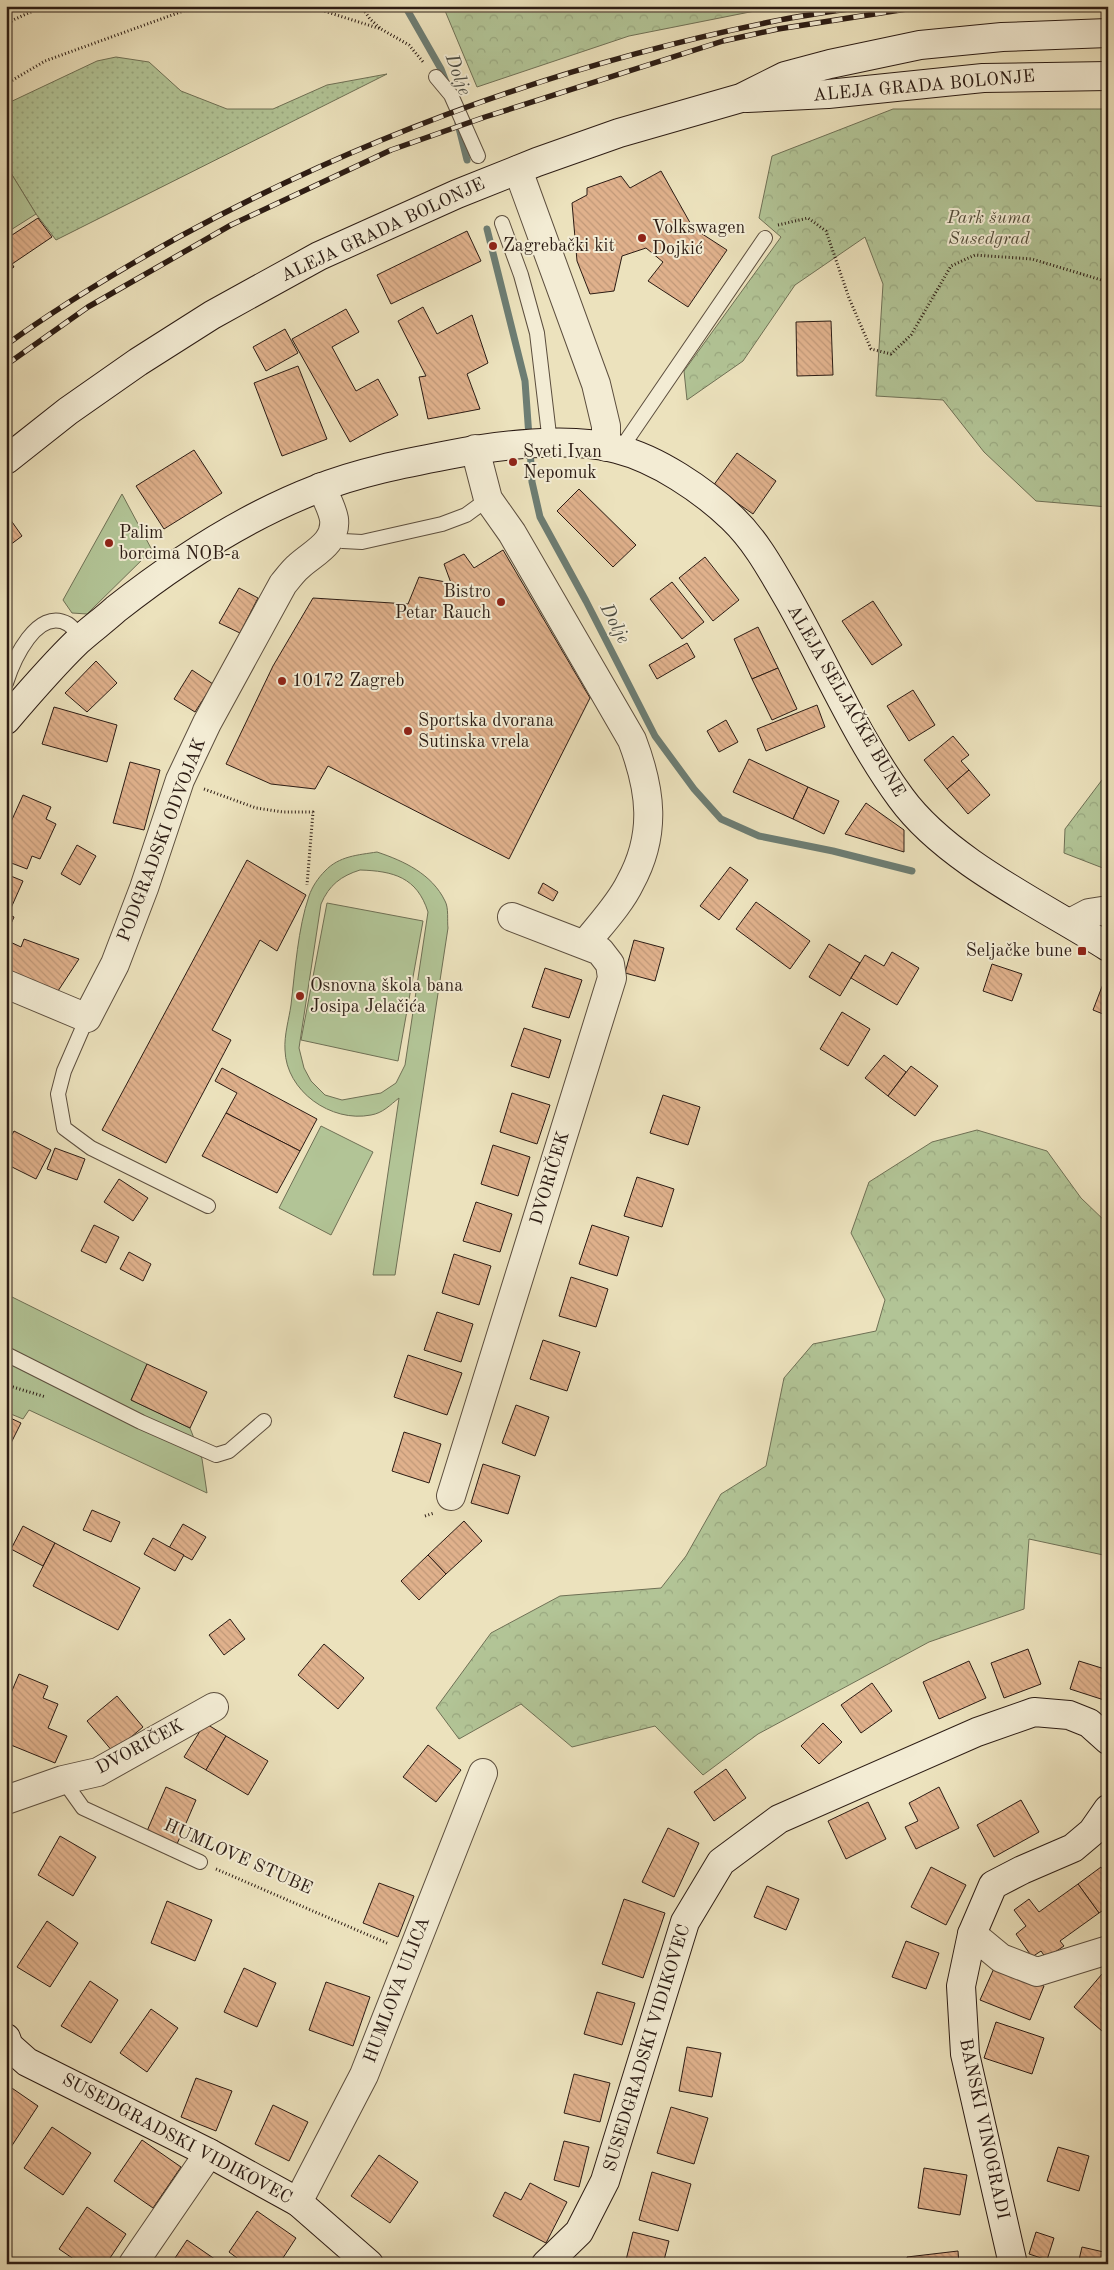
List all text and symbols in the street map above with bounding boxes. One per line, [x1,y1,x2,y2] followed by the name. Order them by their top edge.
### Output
[440,51,473,98] water label: Dolje
[812,67,1036,105] street label: ALEJA GRADA BOLONJE
[278,175,488,285] street label: ALEJA GRADA BOLONJE
[946,209,1031,248] park label: Park šuma Susedgrad
[652,219,745,258] place label: Volkswagen Dojkić
[636,232,648,244] marker: Volkswagen Dojkić
[503,237,615,255] place label: Zagrebački kit
[487,240,499,252] marker: Zagrebački kit
[523,443,602,482] place label: Sveti Ivan Nepomuk
[507,456,519,468] marker: Sveti Ivan Nepomuk
[119,524,240,563] place label: Palim borcima NOB-a
[103,537,115,549] marker: Palim borcima NOB-a
[395,583,491,622] place label: Bistro Petar Rauch
[495,596,507,608] marker: Bistro Petar Rauch
[595,600,632,647] water label: Dolje
[784,600,913,800] street label: ALEJA SELJAČKE BUNE
[292,672,404,690] place label: 10172 Zagreb
[276,675,288,687] marker: 10172 Zagreb
[418,712,554,751] place label: Sportska dvorana Sutinska vrela
[402,725,414,737] marker: Sportska dvorana Sutinska vrela
[115,736,209,944] street label: PODGRADSKI ODVOJAK
[966,942,1072,960] place label: Seljačke bune
[1076,945,1088,957] marker: Seljačke bune
[310,977,463,1016] place label: Osnovna škola bana Josipa Jelačića
[294,990,306,1002] marker: Osnovna škola bana Josipa Jelačića
[522,1128,573,1227] street label: DVORIČEK
[91,1712,187,1778] street label: DVORIČEK
[161,1816,315,1898] street label: HUMLOVE STUBE
[361,1914,433,2065] street label: HUMLOVA ULICA
[601,1922,693,2174] street label: SUSEDGRADSKI VIDIKOVEC
[956,2037,1012,2221] street label: BANSKI VINOGRADI
[59,2071,295,2207] street label: SUSEDGRADSKI VIDIKOVEC

